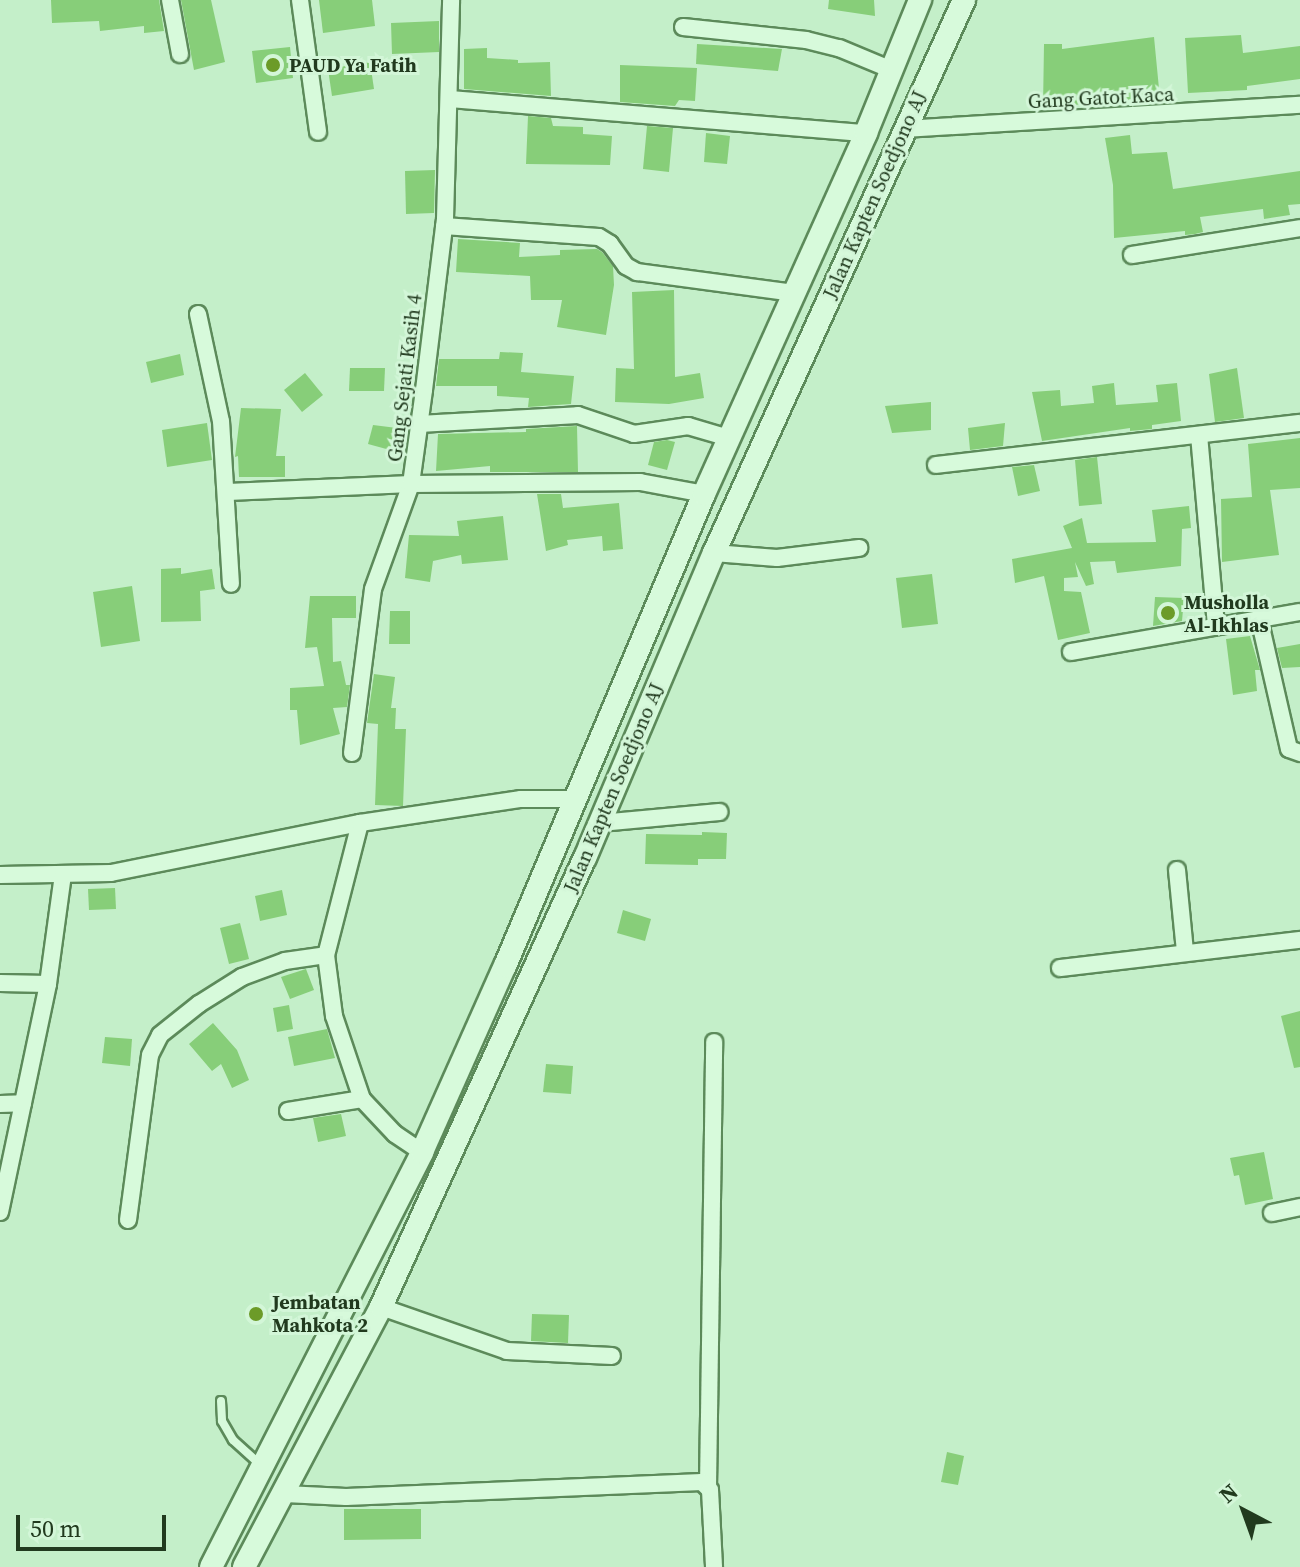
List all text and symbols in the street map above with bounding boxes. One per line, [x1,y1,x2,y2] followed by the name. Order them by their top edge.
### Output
[289,53,417,77] place label: PAUD Ya Fatih
[264,56,282,74] marker: PAUD Ya Fatih
[1027,82,1175,114] street label: Gang Gatot Kaca
[818,87,932,303] street label: Jalan Kapten Soedjono AJ
[383,293,427,463] street label: Gang Sejati Kasih 4
[1184,590,1269,637] place label: Musholla Al-Ikhlas
[1159,604,1177,622] marker: Musholla Al-Ikhlas
[559,680,669,896] street label: Jalan Kapten Soedjono AJ
[272,1290,368,1337] place label: Jembatan Mahkota 2
[247,1305,265,1323] marker: Jembatan Mahkota 2
[1204,1471,1284,1551] north arrow
[1212,1476,1244,1509] text: N
[20,1499,170,1549] scale bar
[30,1512,81,1545] text: 50 m

